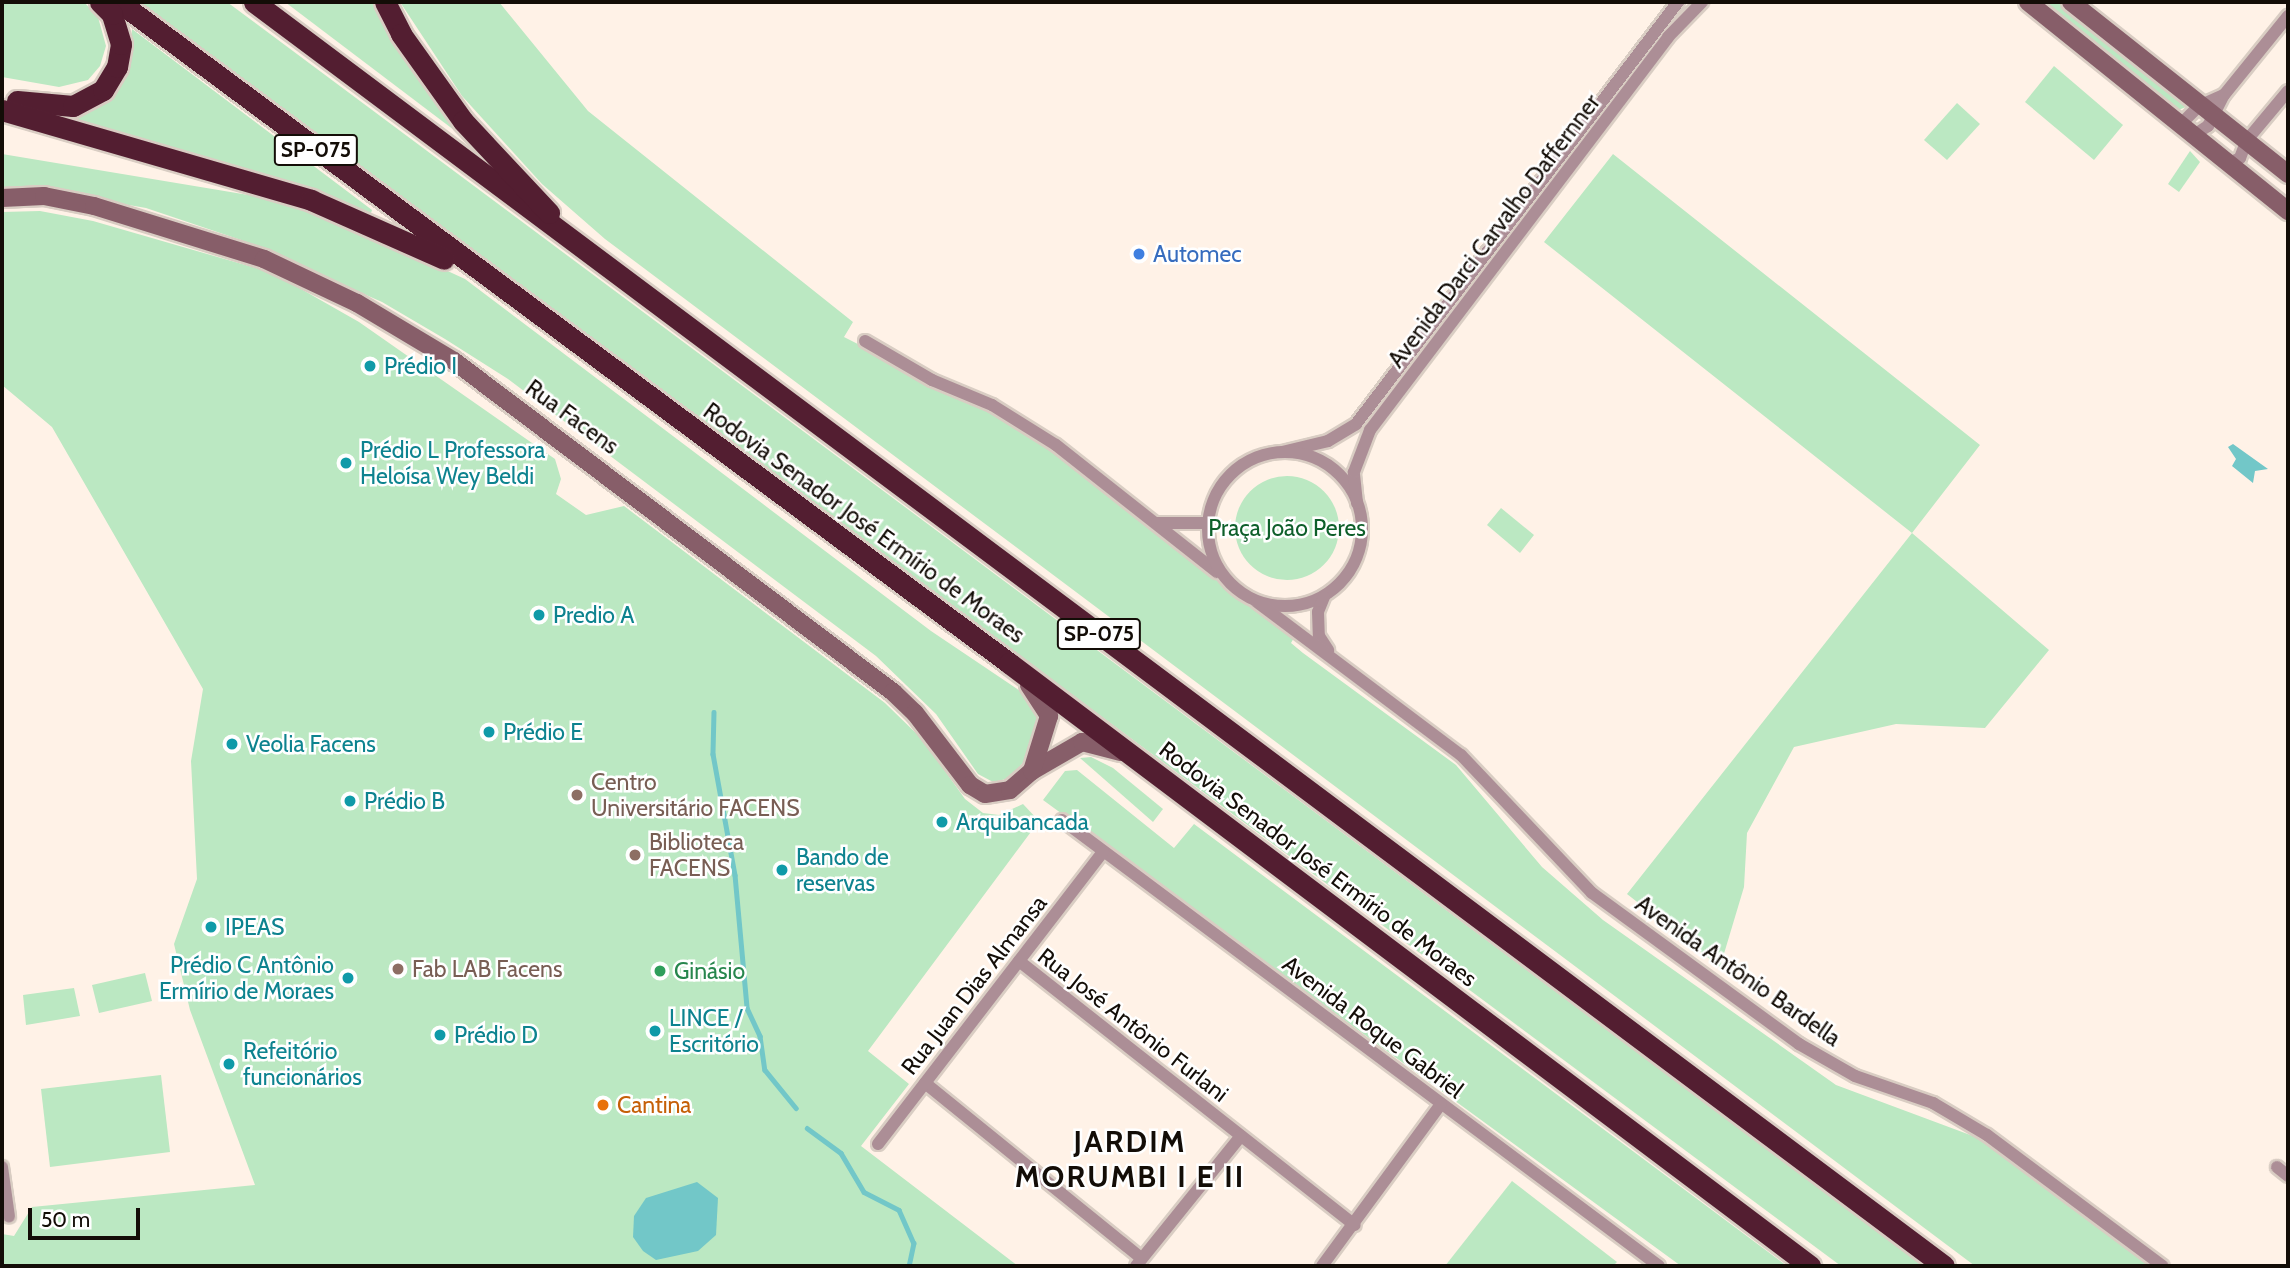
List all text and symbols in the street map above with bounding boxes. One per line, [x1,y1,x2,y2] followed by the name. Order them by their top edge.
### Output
[1382,89,1606,373] street label: Avenida Darci Carvalho Daffernner
[272,132,360,168] road number: SP-075
[1153,240,1242,268] place label: Automec
[1131,246,1147,262] marker: Automec
[384,352,457,380] place label: Prédio I
[362,358,378,374] marker: Prédio I
[520,374,624,460] street label: Rua Facens
[698,397,1030,649] street label: Rodovia Senador José Ermírio de Moraes
[360,436,545,490] place label: Prédio L Professora Heloísa Wey Beldi
[338,455,354,471] marker: Prédio L Professora Heloísa Wey Beldi
[1208,514,1366,542] park label: Praça João Peres
[553,601,634,629] place label: Predio A
[531,607,547,623] marker: Predio A
[1055,616,1143,652] road number: SP-075
[503,718,583,746] place label: Prédio E
[481,724,497,740] marker: Prédio E
[246,730,376,758] place label: Veolia Facens
[224,736,240,752] marker: Veolia Facens
[1154,736,1482,992] street label: Rodovia Senador José Ermírio de Moraes
[591,768,800,822] place label: Centro Universitário FACENS
[364,787,445,815] place label: Prédio B
[569,787,585,803] marker: Centro Universitário FACENS
[342,793,358,809] marker: Prédio B
[956,808,1089,836] place label: Arquibancada
[934,814,950,830] marker: Arquibancada
[649,828,744,882] place label: Biblioteca FACENS
[796,843,889,897] place label: Bando de reservas
[627,847,643,863] marker: Biblioteca FACENS
[774,862,790,878] marker: Bando de reservas
[895,890,1053,1080] street label: Rua Juan Dias Almansa
[1630,890,1846,1052] street label: Avenida Antônio Bardella
[225,913,284,941] place label: IPEAS
[203,919,219,935] marker: IPEAS
[1032,942,1234,1108] street label: Rua José Antônio Furlani
[1277,950,1469,1104] street label: Avenida Roque Gabriel
[159,951,334,1005] place label: Prédio C Antônio Ermírio de Moraes
[412,955,562,983] place label: Fab LAB Facens
[674,957,745,985] place label: Ginásio
[390,961,406,977] marker: Fab LAB Facens
[652,963,668,979] marker: Ginásio
[340,970,356,986] marker: Prédio C Antônio Ermírio de Moraes
[669,1004,759,1058] place label: LINCE / Escritório
[454,1021,538,1049] place label: Prédio D
[647,1023,663,1039] marker: LINCE / Escritório
[432,1027,448,1043] marker: Prédio D
[243,1037,362,1091] place label: Refeitório funcionários
[221,1056,237,1072] marker: Refeitório funcionários
[617,1091,691,1119] place label: Cantina
[595,1097,611,1113] marker: Cantina
[1017,1124,1243,1194] district label: JARDIM MORUMBI I E II
[32,1194,144,1238] scale bar
[41,1207,90,1232] text: 50 m

